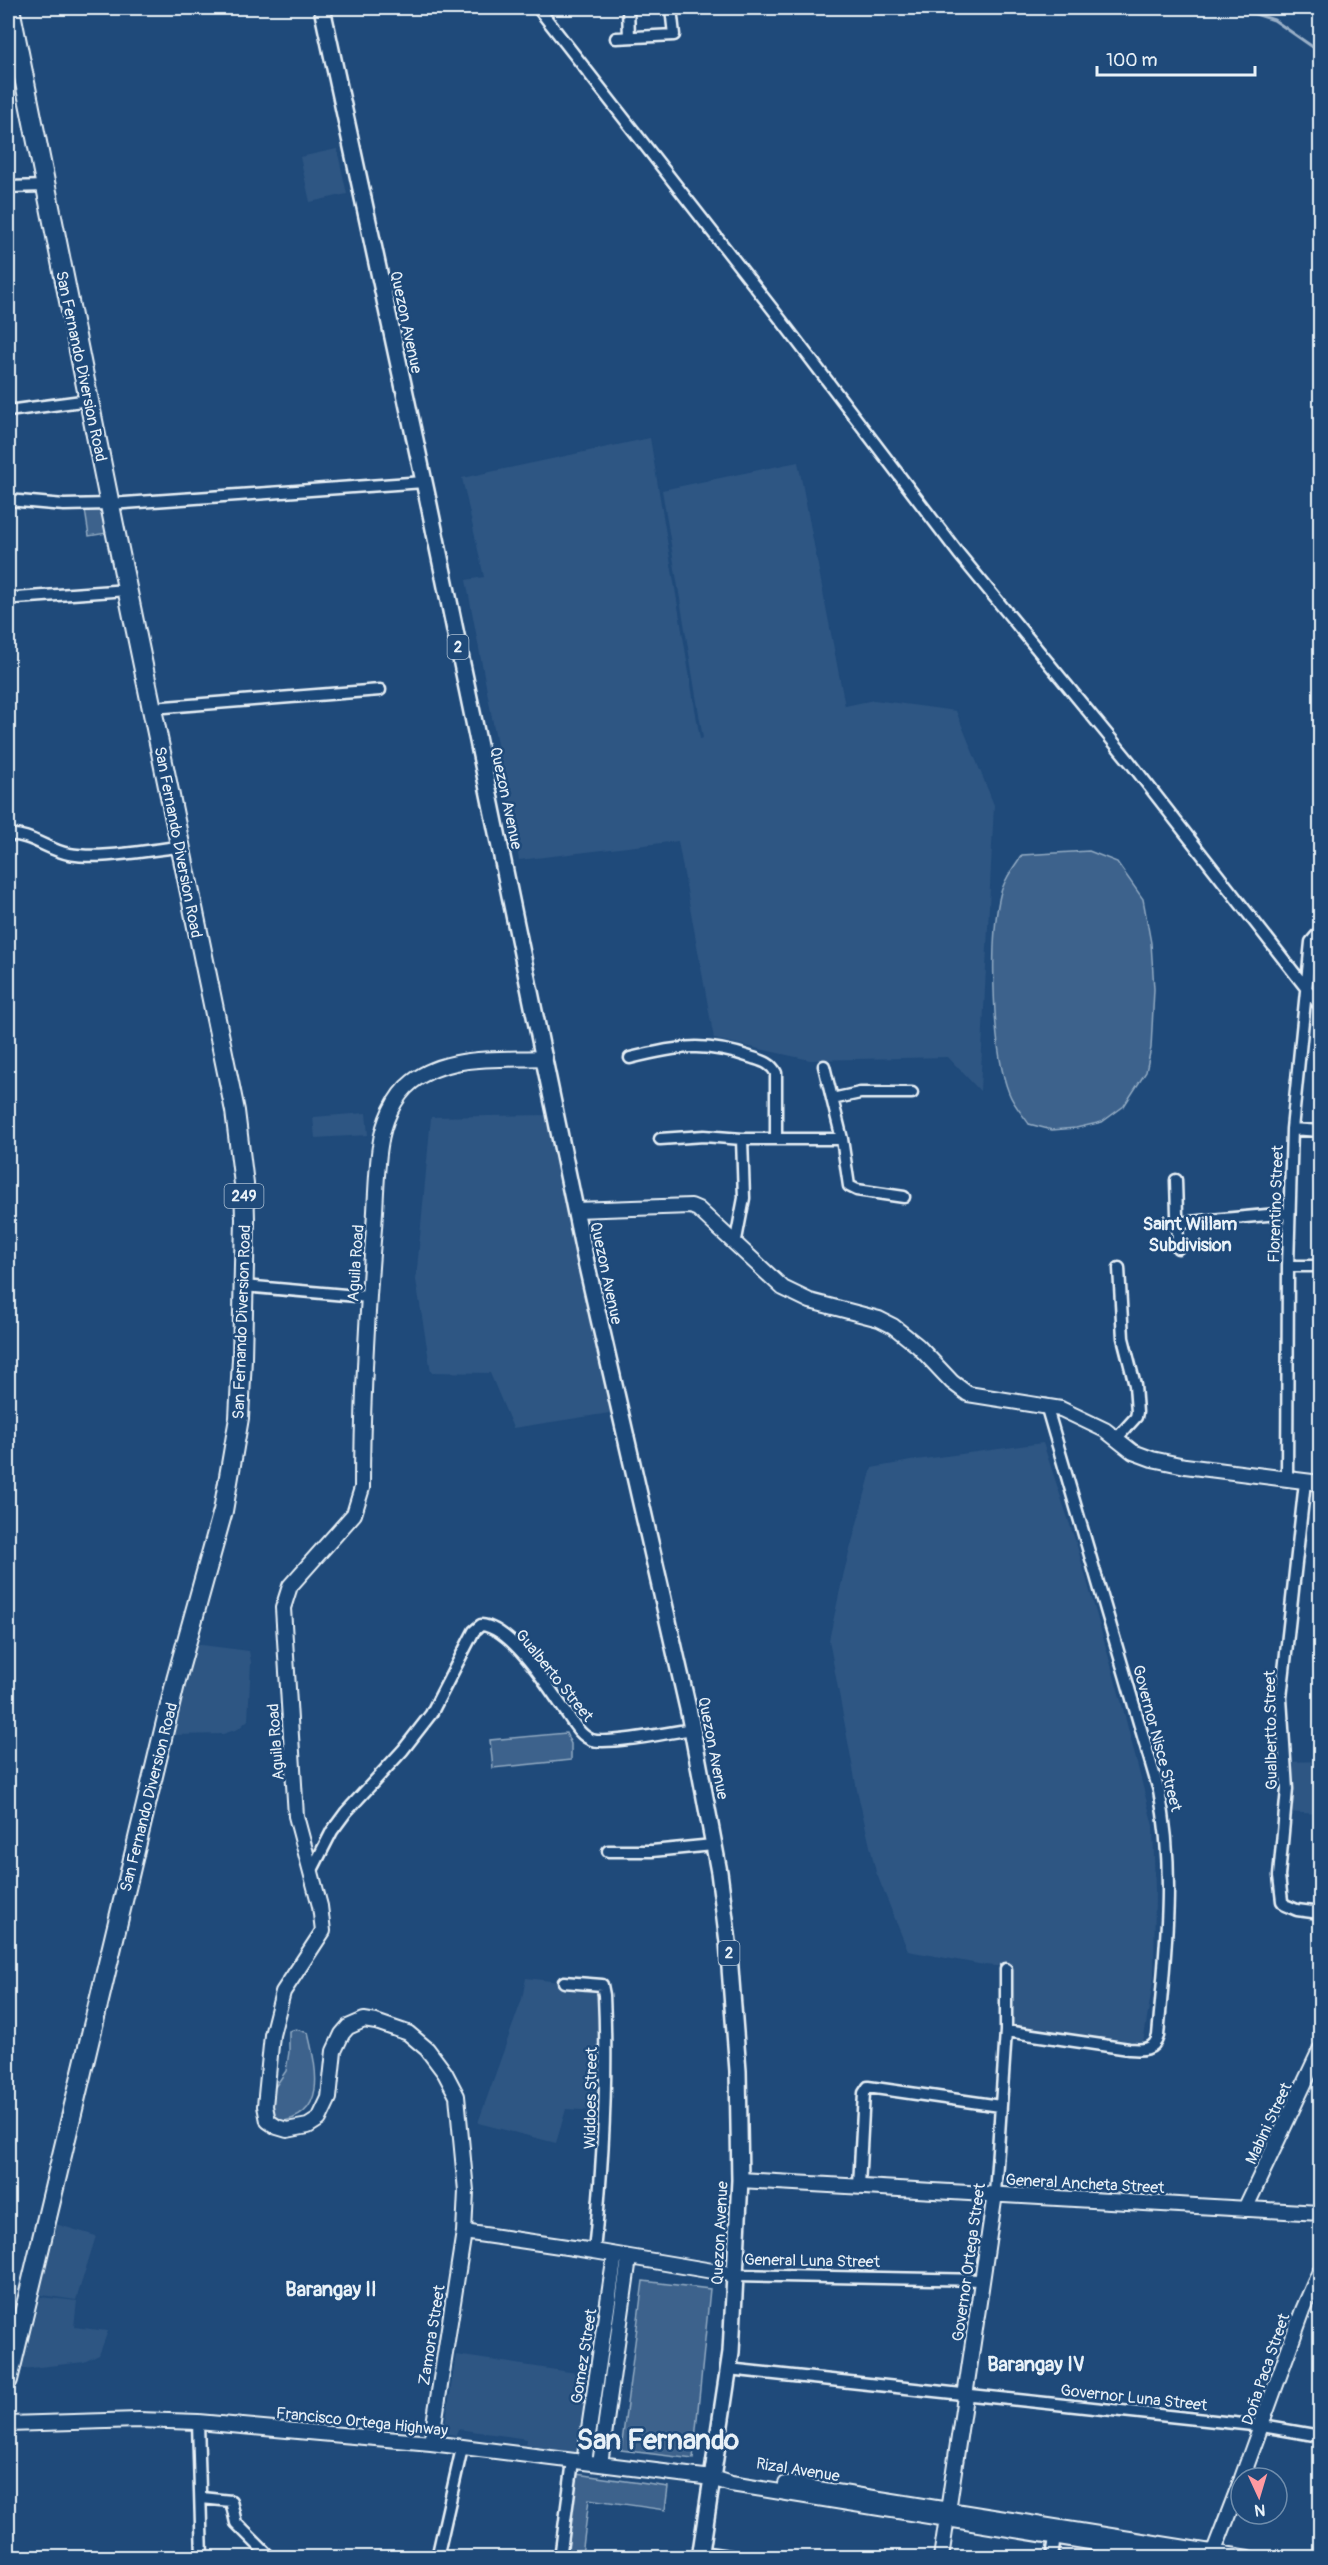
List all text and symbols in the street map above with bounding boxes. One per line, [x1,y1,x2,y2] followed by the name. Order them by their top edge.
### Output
[1097,39,1254,77] scale bar
[1106,49,1158,72] text: 100 m
[51,269,111,463] street label: San Fernando Diversion Road
[385,269,427,375] street label: Quezon Avenue
[448,635,468,659] road number: 2
[150,745,206,940] street label: San Fernando Diversion Road
[485,745,527,851] street label: Quezon Avenue
[1264,1144,1288,1263] street label: Florentino Street
[224,1184,264,1208] road number: 249
[1143,1213,1237,1257] district label: Saint Willam Subdivision
[585,1220,627,1326] street label: Quezon Avenue
[343,1224,369,1302] street label: Aguila Road
[229,1225,255,1420] street label: San Fernando Diversion Road
[511,1625,598,1726] street label: Gualberto Street
[1128,1663,1186,1814] street label: Governor Nisce Street
[1260,1669,1282,1790] street label: Gualbertto Street
[693,1695,733,1801] street label: Quezon Avenue
[116,1700,182,1894] street label: San Fernando Diversion Road
[263,1703,289,1781] street label: Aguila Road
[718,1941,740,1965] road number: 2
[580,2046,602,2149] street label: Widdoes Street
[1241,2079,1297,2168] street label: Mabini Street
[1005,2170,1166,2198] street label: General Ancheta Street
[707,2180,733,2286] street label: Quezon Avenue
[948,2181,990,2343] street label: Governor Ortega Street
[744,2250,881,2272] street label: General Luna Street
[285,2277,377,2302] district label: Barangay II
[414,2283,450,2387] street label: Zamora Street
[567,2307,601,2405] street label: Gomez Street
[1237,2310,1295,2428] street label: Doña Paca Street
[987,2352,1085,2377] district label: Barangay IV
[1059,2380,1209,2416] street label: Governor Luna Street
[275,2403,449,2441] street label: Francisco Ortega Highway
[577,2423,739,2458] district label: San Fernando
[755,2454,841,2486] street label: Rizal Avenue
[1229,2466,1289,2526] north arrow
[1254,2500,1266,2520] text: N

